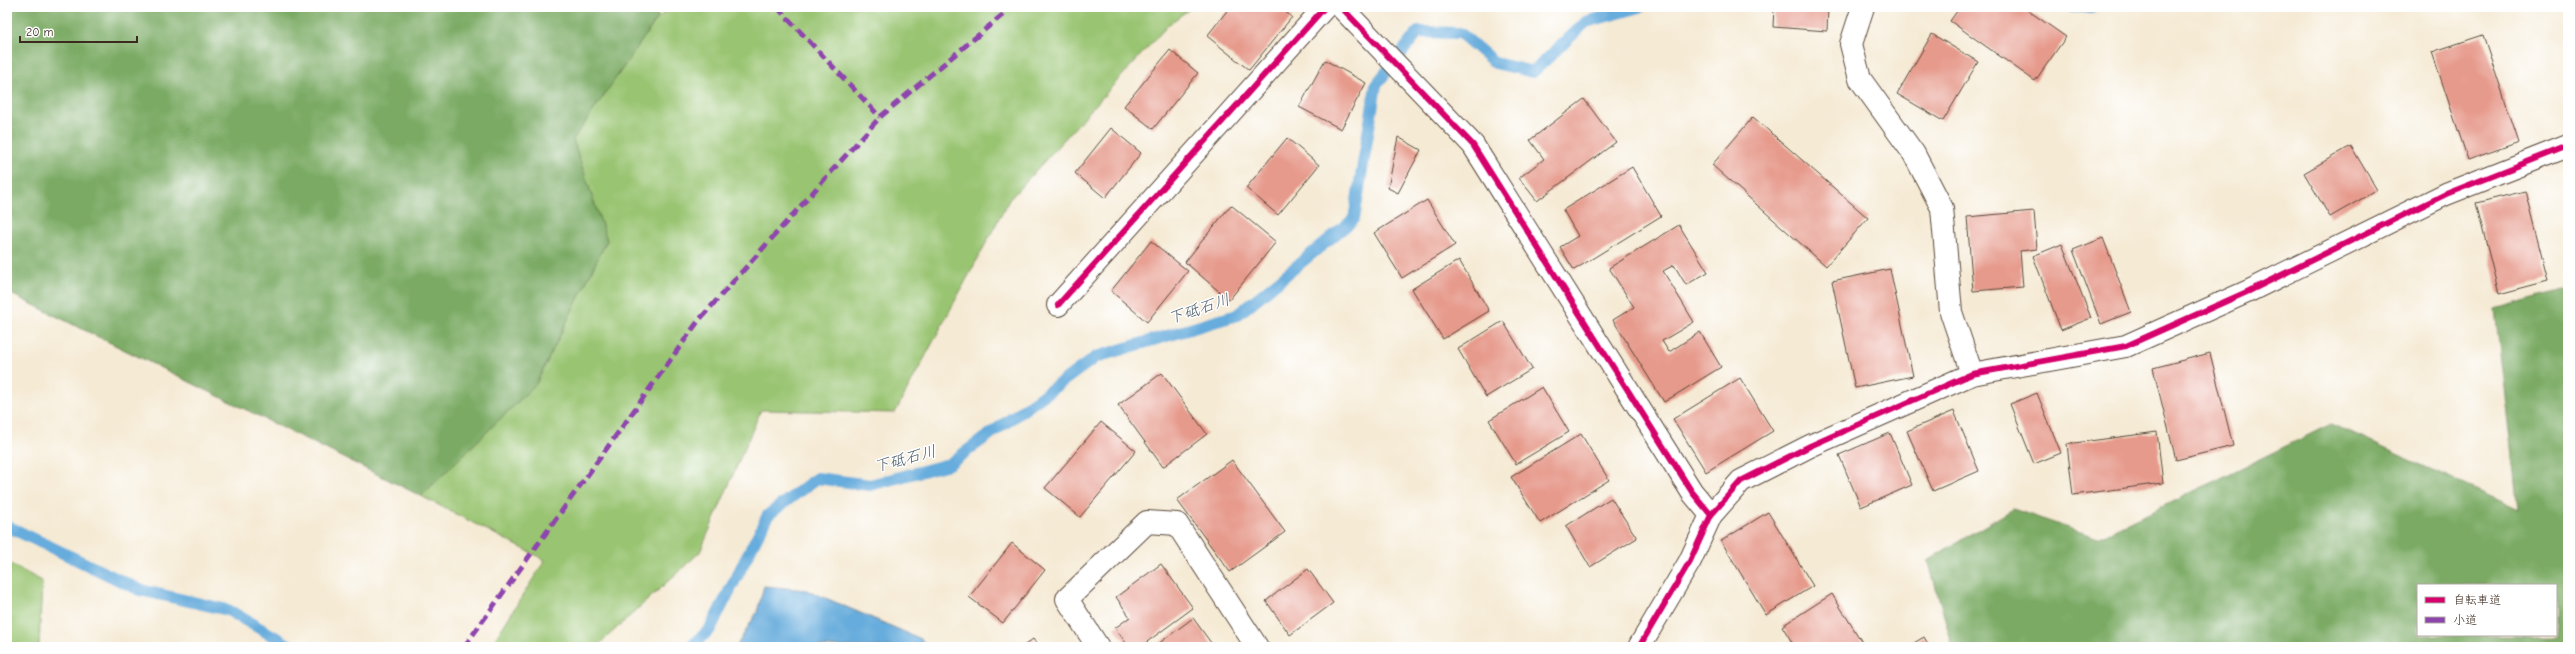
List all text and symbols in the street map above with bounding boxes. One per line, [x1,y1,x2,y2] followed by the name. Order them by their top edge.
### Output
[20,18,137,44] scale bar
[26,25,54,39] text: 20 m
[1166,291,1232,327] water label: 下砥石川
[872,442,938,476] water label: 下砥石川
[2417,584,2557,636] legend
[2453,593,2501,607] text: 自転車道
[2453,613,2477,627] text: 小道

